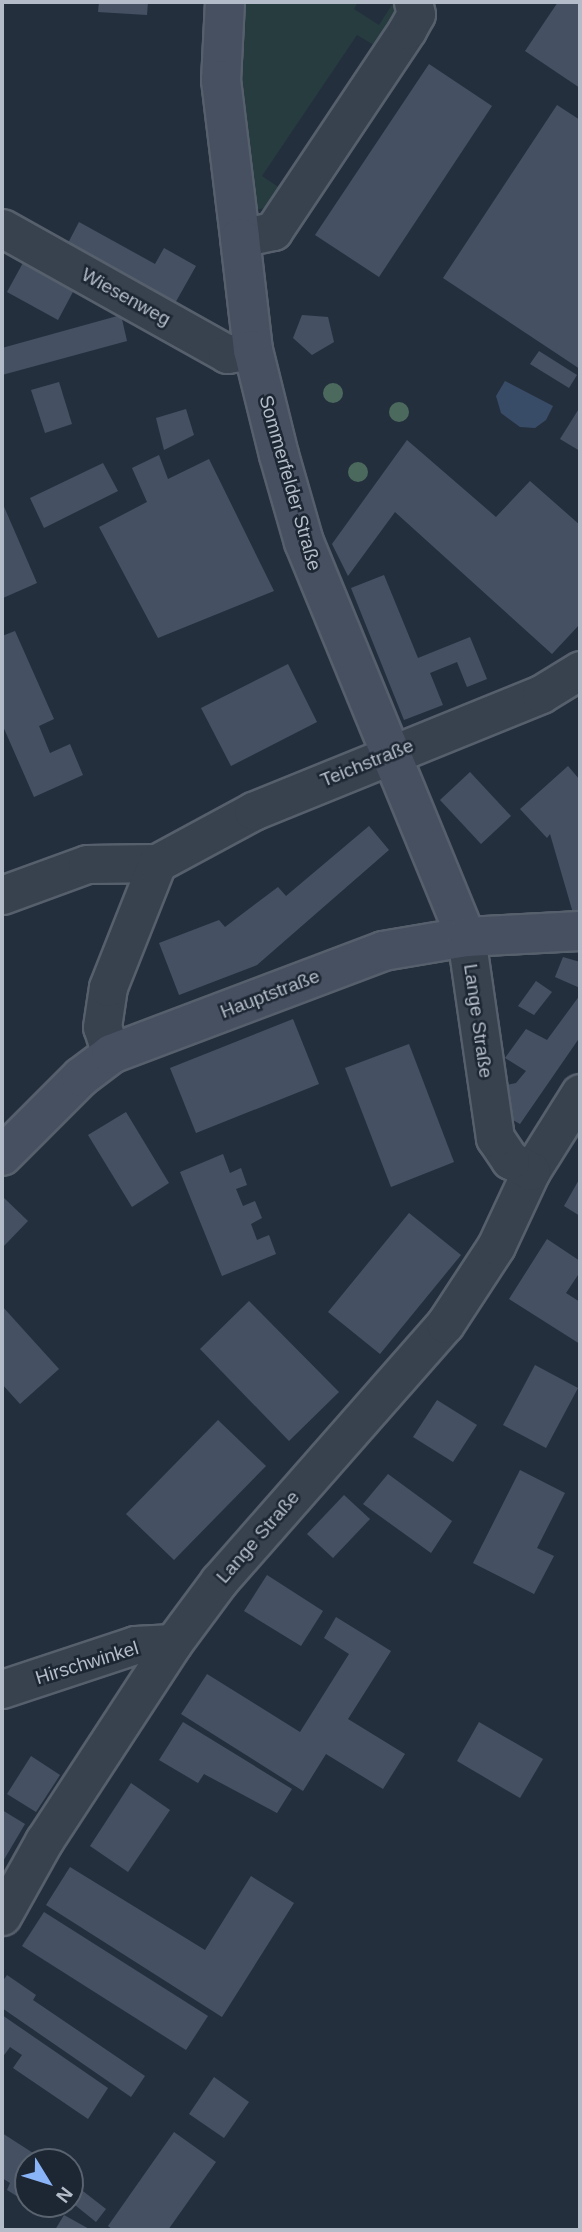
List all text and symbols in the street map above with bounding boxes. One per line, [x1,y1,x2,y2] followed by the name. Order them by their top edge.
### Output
[78,263,174,331] street label: Wiesenweg
[254,393,326,573] street label: Sommerfelder Straße
[317,734,417,792] street label: Teichstraße
[459,962,497,1080] street label: Lange Straße
[217,965,323,1023] street label: Hauptstraße
[212,1486,304,1588] street label: Lange Straße
[33,1637,141,1689] street label: Hirschwinkel
[14,2148,84,2218] north arrow
[52,2183,77,2207] text: N

